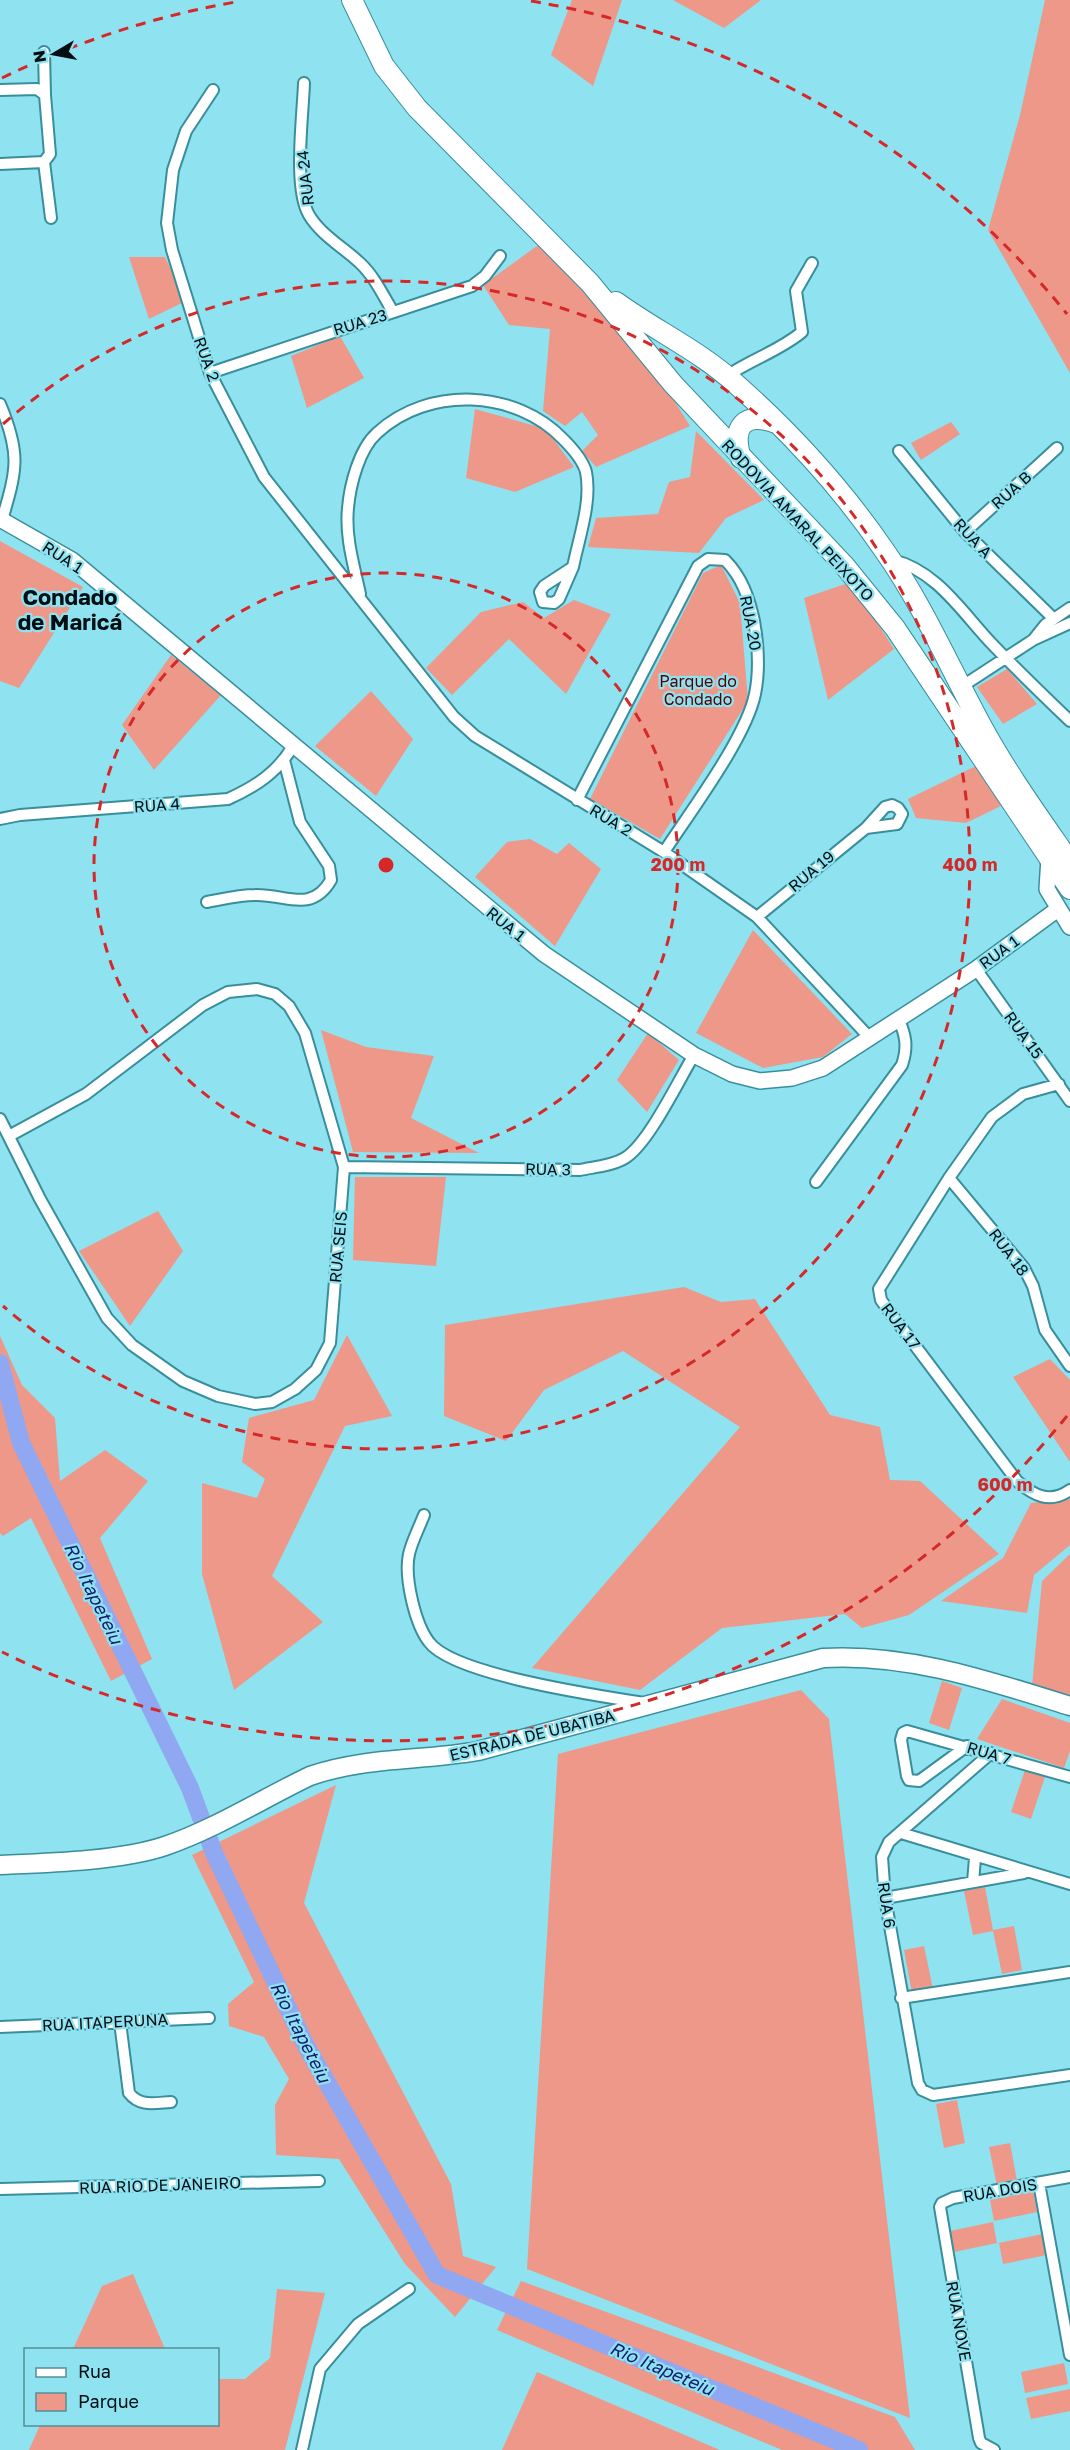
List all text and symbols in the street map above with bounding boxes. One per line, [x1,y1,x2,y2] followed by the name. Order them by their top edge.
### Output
[24,24,84,84] north arrow
[28,49,50,64] text: N
[292,149,318,207] street label: RUA 24
[331,304,389,340] street label: RUA 23
[190,334,224,384] street label: RUA 2
[718,435,878,605] street label: RODOVIA AMARAL PEIXOTO
[987,467,1035,513] street label: RUA B
[950,514,997,562] street label: RUA A
[39,537,87,578] street label: RUA 1
[18,583,122,635] district label: Condado de Maricá
[736,594,766,652] street label: RUA 20
[659,671,737,709] park label: Parque do Condado
[133,793,181,817] street label: RUA 4
[586,800,636,840] street label: RUA 2
[784,846,838,896] street label: RUA 19
[651,853,705,875] text: 200 m
[943,853,997,875] text: 400 m
[376,855,396,875] centre of rings
[482,902,530,946] street label: RUA 1
[975,931,1023,973] street label: RUA 1
[1000,1007,1048,1063] street label: RUA 15
[525,1159,571,1179] street label: RUA 3
[325,1210,351,1284] street label: RUA SEIS
[985,1224,1033,1280] street label: RUA 18
[877,1299,925,1353] street label: RUA 17
[977,1473,1033,1495] text: 600 m
[60,1539,129,1648] water label: Rio Itapeteiu
[447,1705,617,1765] street label: ESTRADA DE UBATIBA
[964,1737,1014,1769] street label: RUA 7
[874,1881,900,1929] street label: RUA 6
[266,1978,336,2087] water label: Rio Itapeteiu
[41,2009,169,2035] street label: RUA ITAPERUNA
[79,2172,241,2198] street label: RUA RIO DE JANEIRO
[961,2174,1039,2206] street label: RUA DOIS
[942,2279,976,2363] street label: RUA NOVE
[607,2336,718,2400] water label: Rio Itapeteiu
[24,2348,219,2426] legend
[78,2360,111,2382] text: Rua
[78,2390,139,2412] text: Parque

